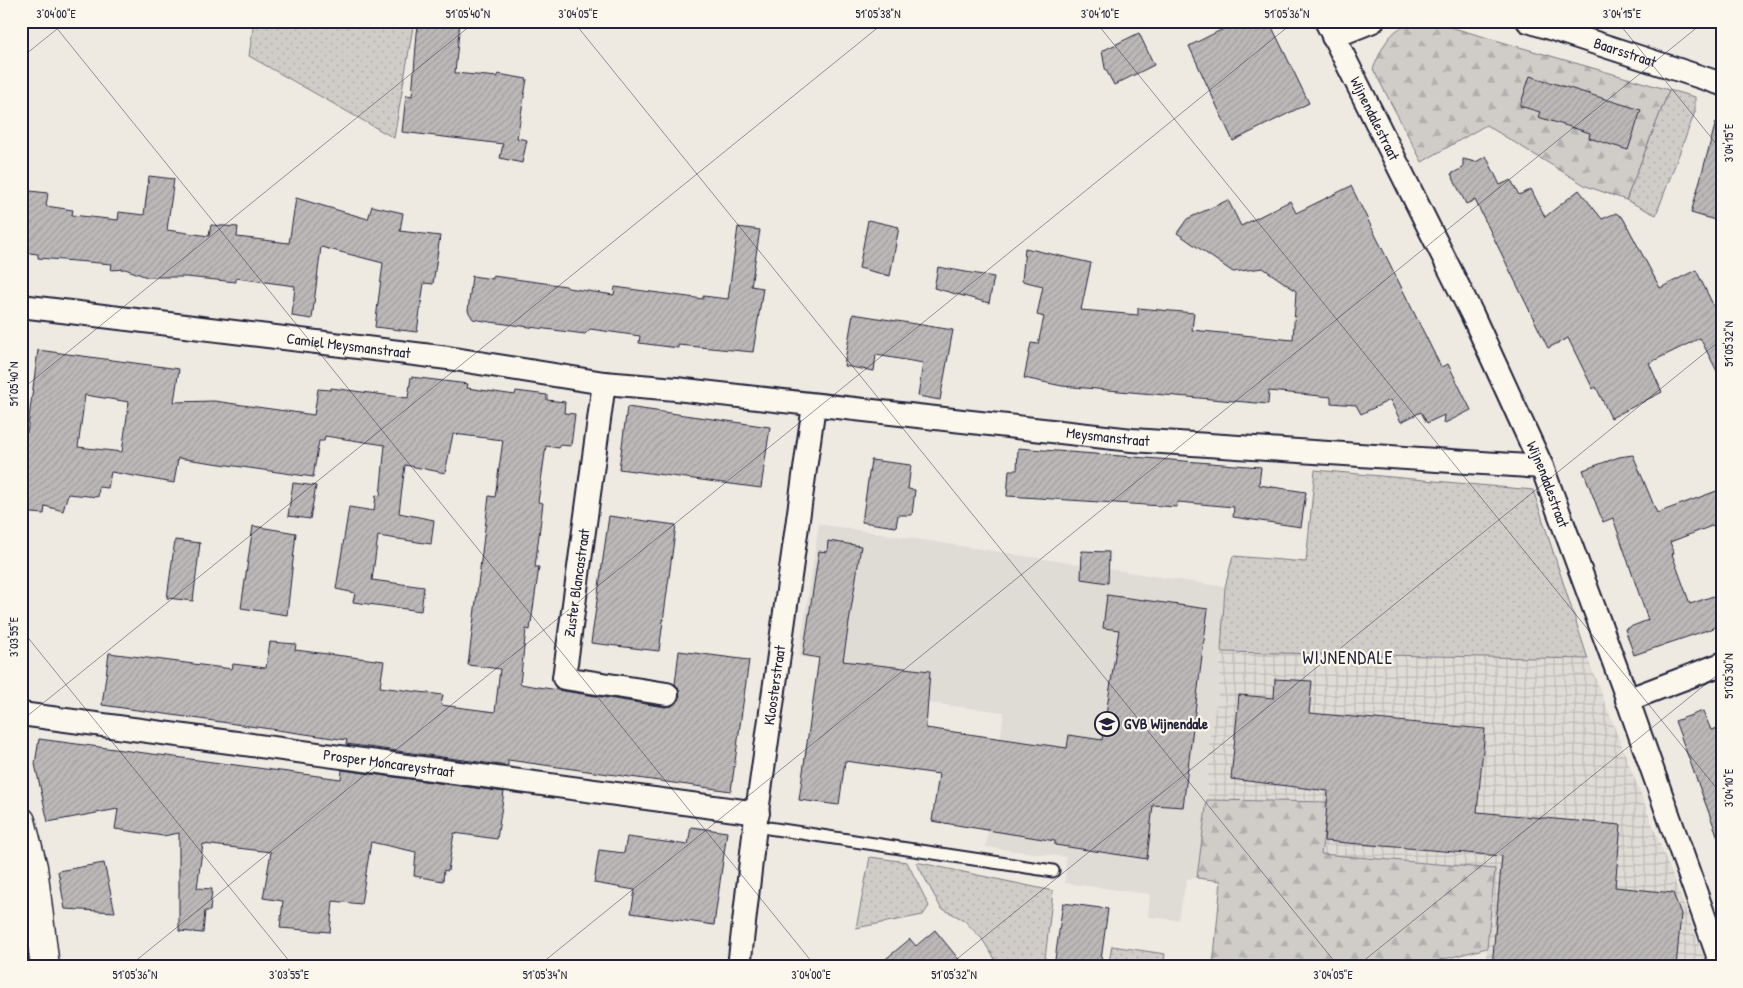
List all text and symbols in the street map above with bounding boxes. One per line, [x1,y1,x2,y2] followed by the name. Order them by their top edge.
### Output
[36,5,77,22] text: 3°04'00"E
[446,5,490,22] text: 51°05'40"N
[558,5,598,22] text: 3°04'05"E
[855,5,901,22] text: 51°05'38"N
[1081,5,1120,22] text: 3°04'10"E
[1265,5,1309,22] text: 51°05'36"N
[1603,5,1642,22] text: 3°04'15"E
[1591,32,1660,72] street label: Baarsstraat
[1345,73,1405,165] street label: Wijnendalestraat
[1720,123,1737,162] text: 3°04'15"E
[1720,321,1737,367] text: 51°05'32"N
[285,327,413,363] street label: Camiel Meysmanstraat
[5,362,22,406] text: 51°05'40"N
[1065,422,1151,451] street label: Meysmanstraat
[1522,438,1575,531] street label: Wijnendalestraat
[558,527,595,639] street label: Zuster Blancastraat
[5,616,22,657] text: 3°03'55"E
[758,643,790,726] street label: Kloosterstraat
[1302,645,1394,670] district label: WIJNENDALE
[1720,653,1737,699] text: 51°05'30"N
[1094,711,1120,737] school or university icon: GVB Wijnendale
[1124,713,1208,734] place label: GVB Wijnendale
[322,744,456,782] street label: Prosper Moncareystraat
[1720,768,1737,807] text: 3°04'10"E
[113,966,157,983] text: 51°05'36"N
[269,966,310,983] text: 3°03'55"E
[523,966,567,983] text: 51°05'34"N
[791,966,832,983] text: 3°04'00"E
[931,966,977,983] text: 51°05'32"N
[1313,966,1353,983] text: 3°04'05"E

